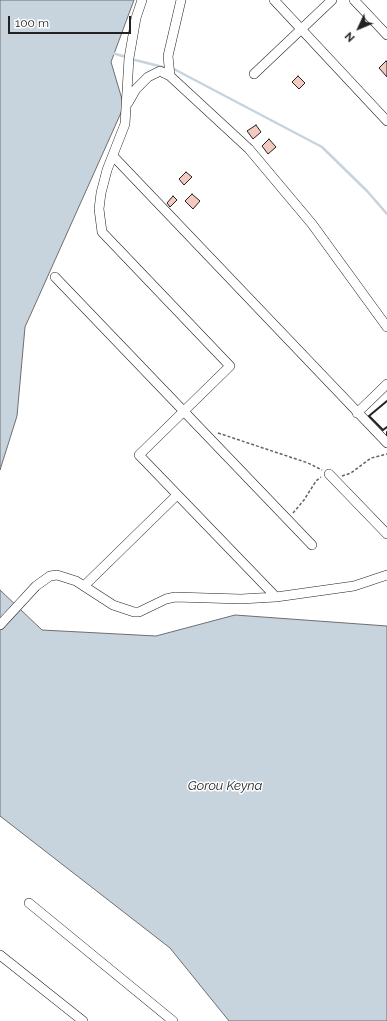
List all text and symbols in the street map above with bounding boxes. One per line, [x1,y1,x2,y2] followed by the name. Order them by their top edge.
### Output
[10,8,133,34] scale bar
[339,8,379,48] north arrow
[15,16,49,30] text: 100 m
[342,29,358,44] text: N
[188,778,262,794] water label: Gorou Keyna

